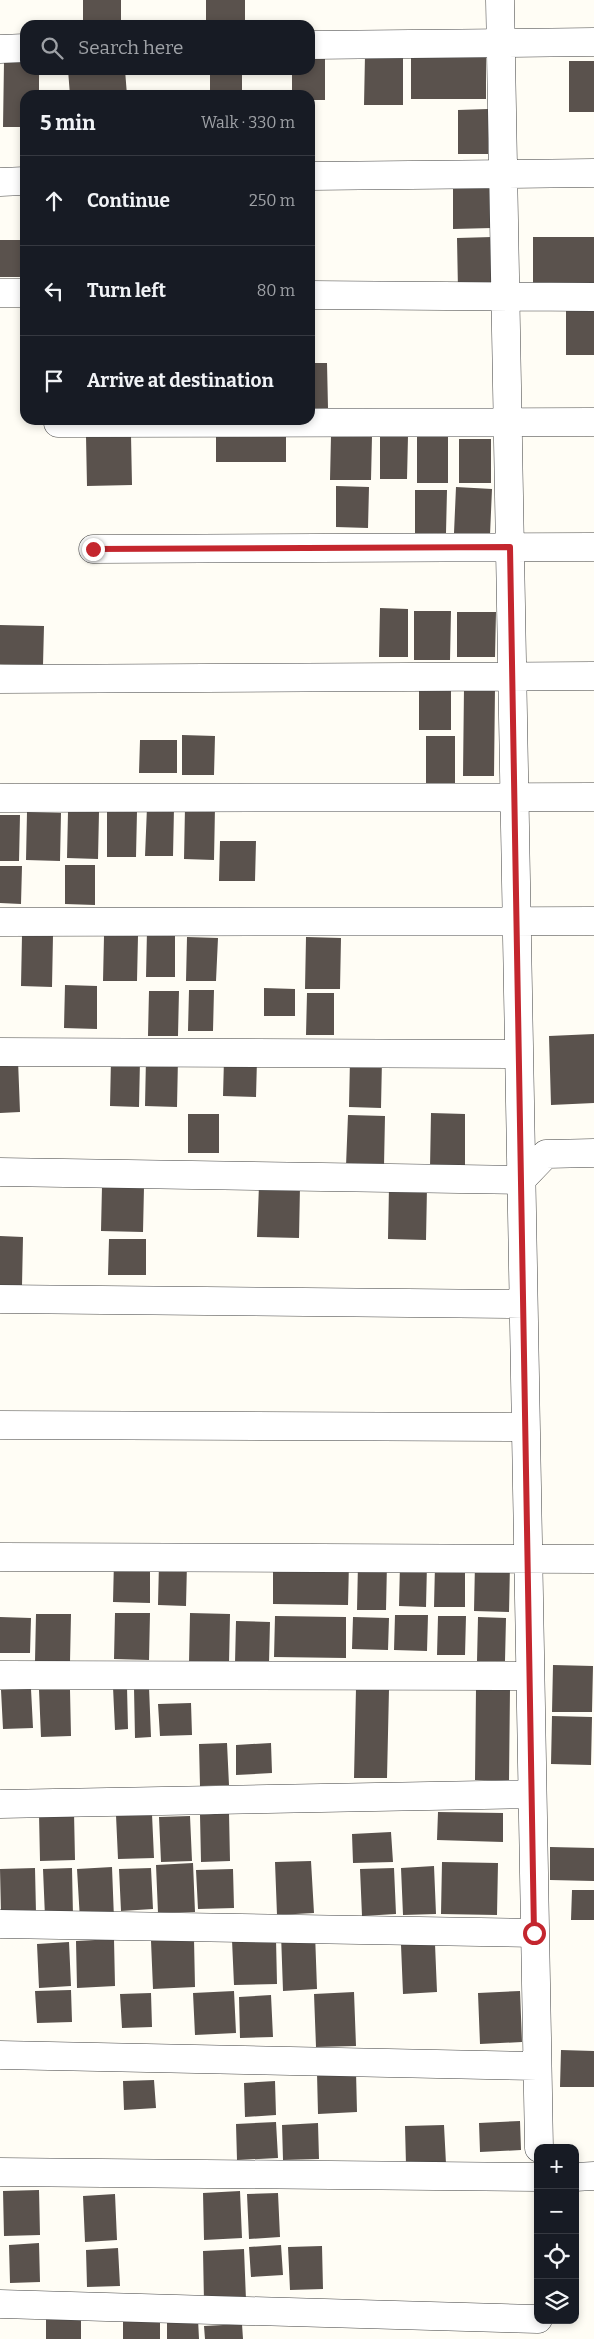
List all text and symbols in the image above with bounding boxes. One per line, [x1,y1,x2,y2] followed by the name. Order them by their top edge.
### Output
[20,20,315,75] search box
[38,34,66,62] icon: search
[78,36,183,59] text: Search here
[40,110,96,136] text: 5 min
[201,113,295,132] text: Walk · 330 m
[40,187,68,215] icon: ahead
[87,189,170,212] text: Continue
[249,191,295,210] text: 250 m
[40,277,68,305] icon: left
[87,279,166,302] text: Turn left
[257,281,295,300] text: 80 m
[40,367,68,395] icon: arrive
[87,369,274,392] text: Arrive at destination
[82,538,105,561] route end
[523,1922,546,1945] route start
[534,2144,579,2324] map controls
[534,2144,579,2189] button: +
[534,2189,579,2234] button: −
[534,2234,579,2279] button: locate
[534,2279,579,2324] button: layers

